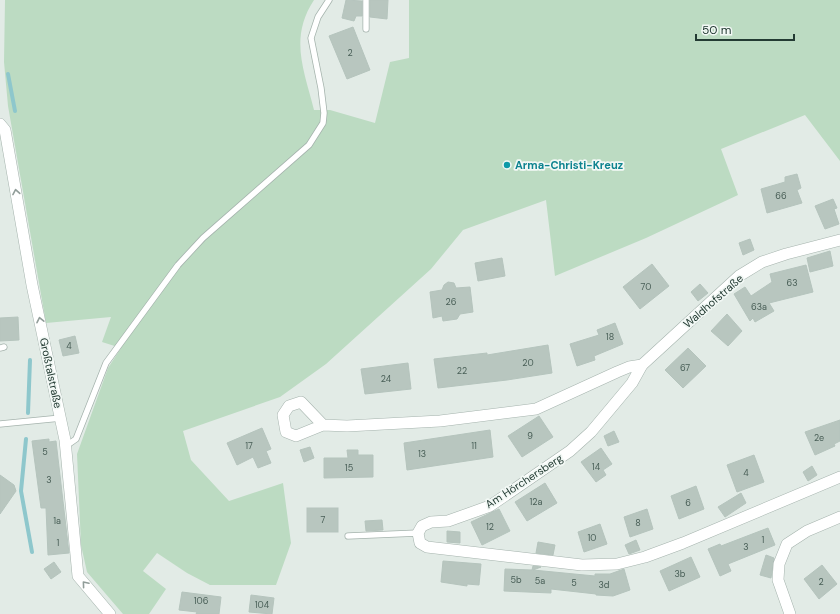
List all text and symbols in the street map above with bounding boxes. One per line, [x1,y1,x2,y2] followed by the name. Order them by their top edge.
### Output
[696,16,794,42] scale bar
[702,22,731,38] text: 50 m
[347,47,353,59] house number: 2
[515,158,623,172] place label: Arma-Christi-Kreuz
[502,160,512,170] marker: Arma-Christi-Kreuz
[12,189,21,195] one-way arrow
[775,190,787,202] house number: 66
[680,271,746,331] street label: Waldhofstraße
[787,277,797,289] house number: 63
[641,281,651,293] house number: 70
[446,296,457,308] house number: 26
[751,301,767,313] house number: 63a
[36,317,44,323] one-way arrow
[606,331,614,343] house number: 18
[37,336,65,410] street label: Großtalstraße
[66,340,72,352] house number: 4
[522,357,534,369] house number: 20
[680,362,690,374] house number: 67
[457,365,467,377] house number: 22
[381,373,392,385] house number: 24
[527,430,533,442] house number: 9
[814,432,824,444] house number: 2e
[245,440,253,452] house number: 17
[471,440,477,452] house number: 11
[42,446,48,458] house number: 5
[418,448,426,460] house number: 13
[483,451,565,511] street label: Am Hörchersberg
[592,461,601,473] house number: 14
[345,462,353,474] house number: 15
[743,467,749,479] house number: 4
[46,474,52,486] house number: 3
[530,496,543,508] house number: 12a
[685,497,691,509] house number: 6
[321,514,326,526] house number: 7
[53,515,61,527] house number: 1a
[635,517,641,529] house number: 8
[486,521,494,533] house number: 12
[588,532,596,544] house number: 10
[762,534,765,546] house number: 1
[57,537,60,549] house number: 1
[743,541,749,553] house number: 3
[675,568,686,580] house number: 3b
[510,574,522,586] house number: 5b
[535,575,545,587] house number: 5a
[818,576,824,588] house number: 2
[571,577,577,589] house number: 5
[599,579,610,591] house number: 3d
[82,581,89,589] one-way arrow
[194,595,209,607] house number: 106
[255,599,270,611] house number: 104

